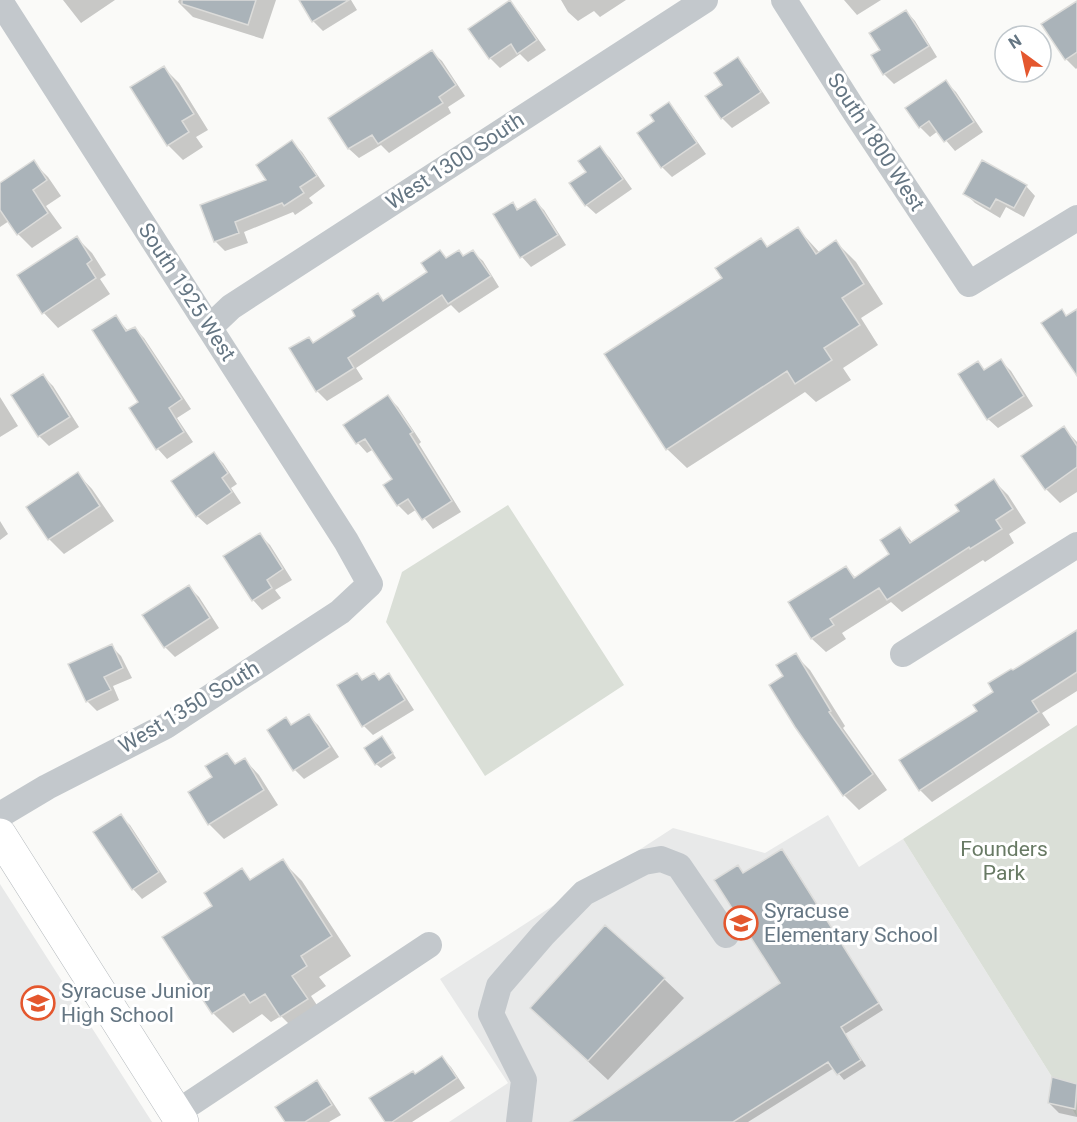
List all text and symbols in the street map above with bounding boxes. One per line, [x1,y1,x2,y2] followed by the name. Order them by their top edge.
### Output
[993,24,1053,84] north arrow
[1005,31,1025,53] text: N
[823,69,929,215] street label: South 1800 West
[382,108,528,214] street label: West 1300 South
[134,219,240,365] street label: South 1925 West
[115,656,263,758] street label: West 1350 South
[960,837,1048,885] park label: Founders Park
[764,899,938,947] place label: Syracuse Elementary School
[723,905,759,941] school or university icon: Syracuse Elementary School
[61,979,210,1027] place label: Syracuse Junior High School
[20,985,56,1021] school or university icon: Syracuse Junior High School

